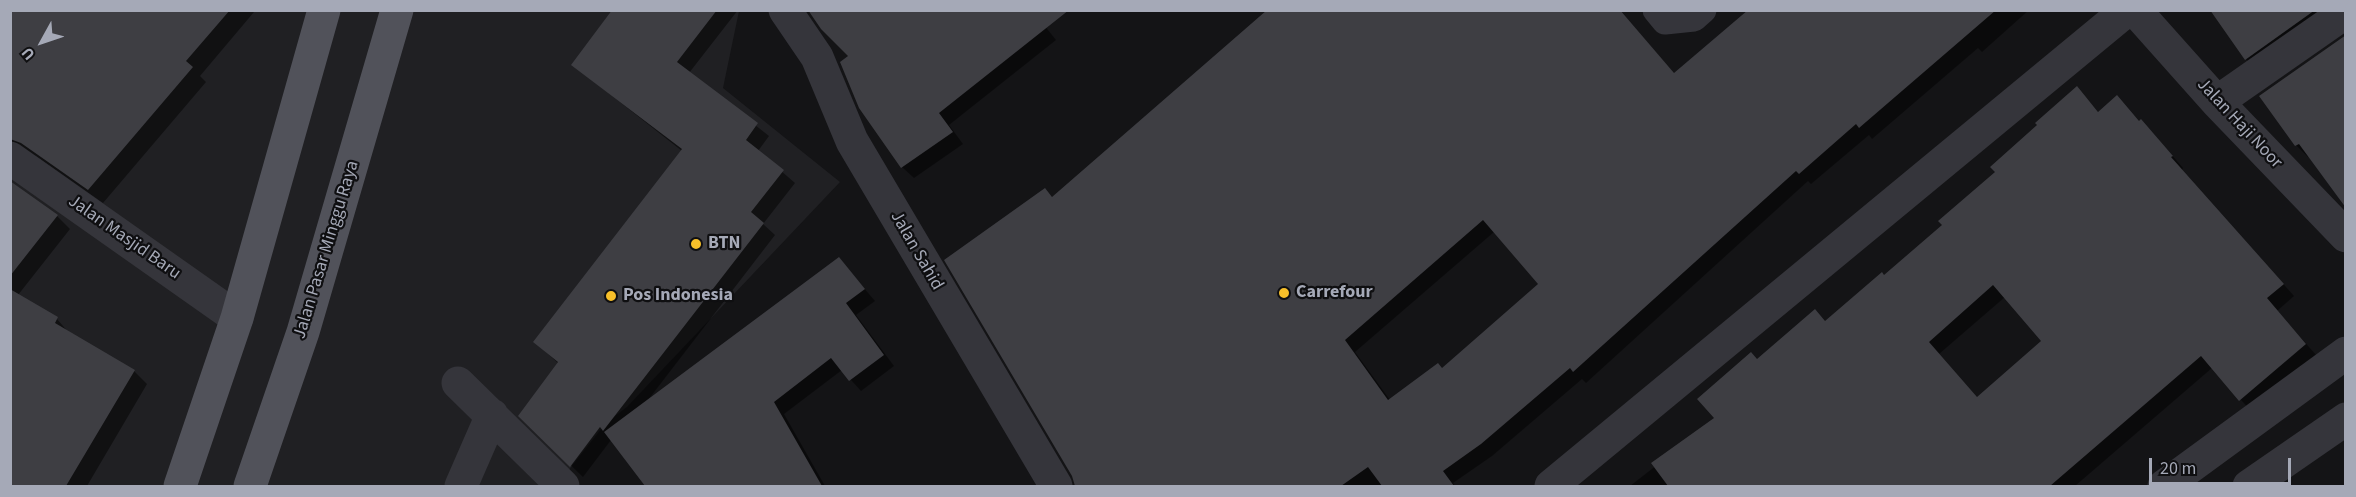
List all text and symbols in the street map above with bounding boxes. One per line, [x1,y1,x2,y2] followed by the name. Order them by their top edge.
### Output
[12,12,72,72] north arrow
[16,42,40,65] text: U
[2192,74,2286,174] street label: Jalan Haji Noor
[290,158,364,342] street label: Jalan Pasar Minggu Raya
[63,191,185,285] street label: Jalan Masjid Baru
[885,208,947,294] street label: Jalan Sahid
[708,233,740,255] place label: BTN
[689,237,703,251] marker: BTN
[1296,282,1373,304] place label: Carrefour
[623,285,733,307] place label: Pos Indonesia
[1277,286,1291,300] marker: Carrefour
[604,289,618,303] marker: Pos Indonesia
[2152,446,2294,484] scale bar
[2160,456,2196,481] text: 20 m

